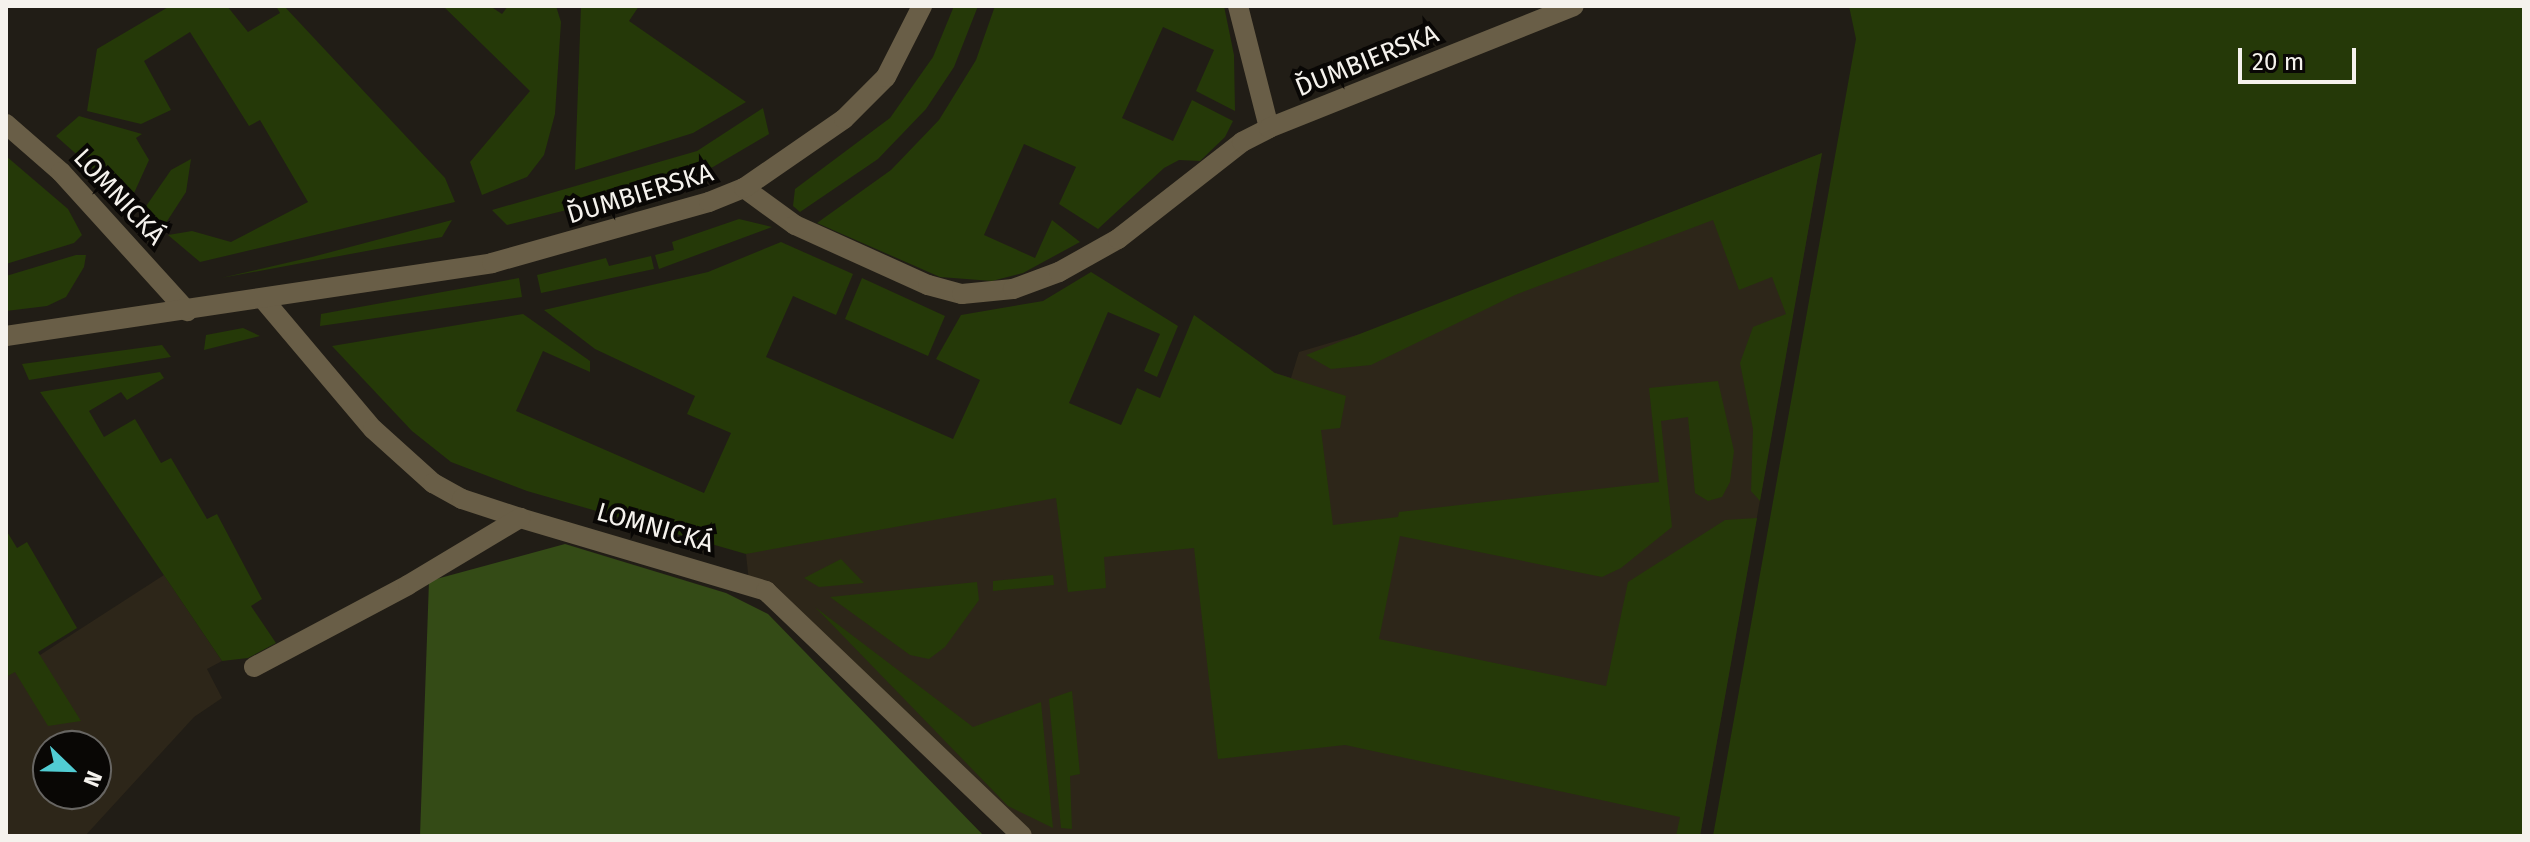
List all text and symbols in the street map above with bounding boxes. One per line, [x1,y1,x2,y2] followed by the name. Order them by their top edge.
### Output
[1291,18,1443,104] street label: ĎUMBIERSKA
[2242,32,2360,82] scale bar
[2252,48,2304,76] text: 20 m
[67,142,171,252] street label: LOMNICKÁ
[563,157,717,231] street label: ĎUMBIERSKA
[593,496,717,560] street label: LOMNICKÁ
[32,730,112,810] north arrow
[77,767,108,791] text: N

